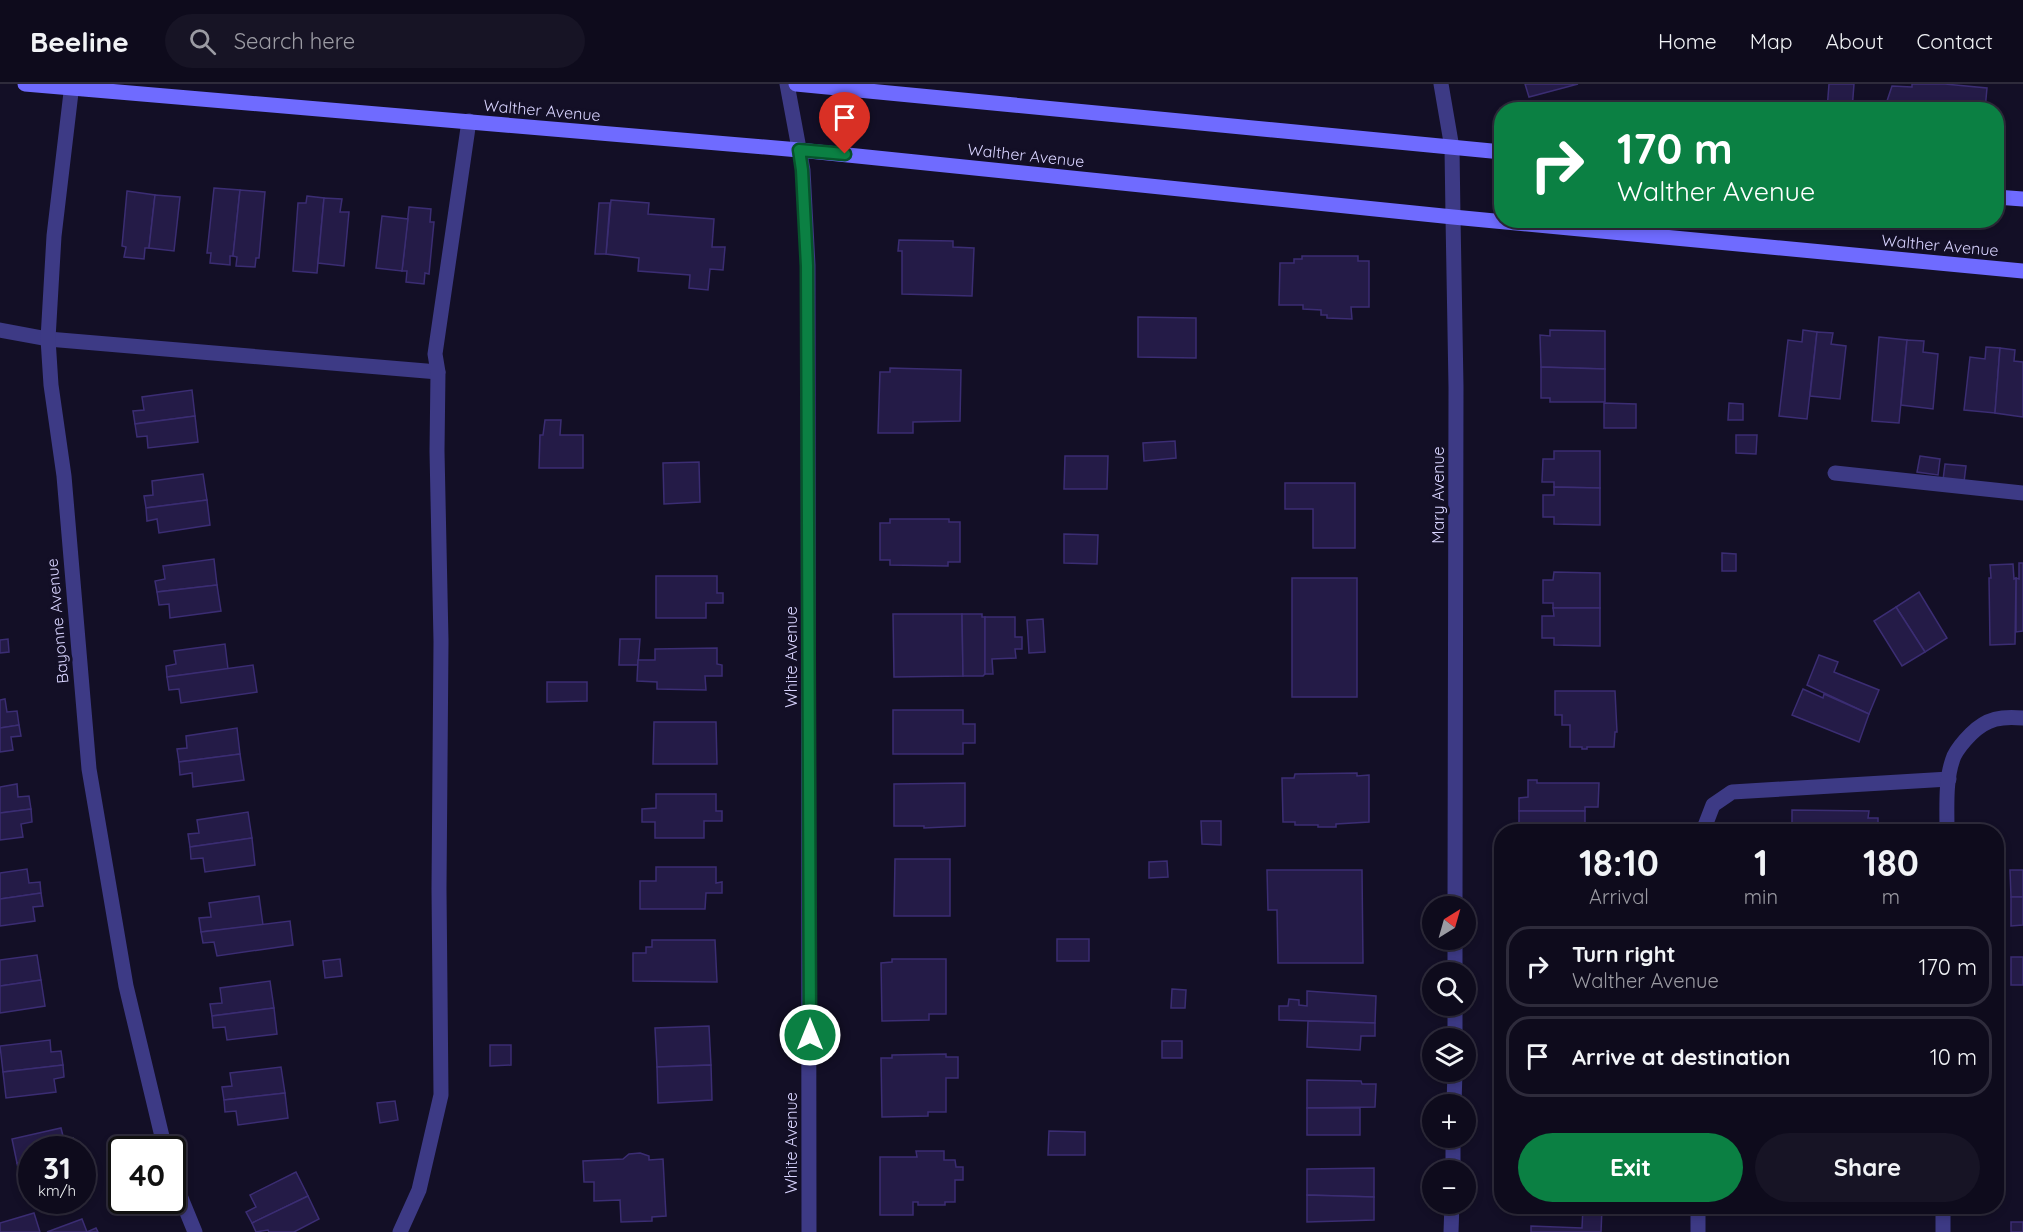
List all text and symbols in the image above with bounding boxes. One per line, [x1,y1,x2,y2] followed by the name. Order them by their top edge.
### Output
[165,14,585,68] search box
[30,24,129,59] text: Beeline
[186,25,219,58] icon: search
[234,27,355,55] text: Search here
[1658,28,1717,54] text: Home
[1750,28,1793,54] text: Map
[1826,28,1884,54] text: About
[1917,28,1993,54] text: Contact
[819,92,870,154] pin
[483,95,601,125] street label: Walther Avenue
[828,101,861,134] icon: arrive
[1617,122,1733,175] text: 170 m
[1518,126,1596,204] icon: right
[967,139,1085,171] street label: Walther Avenue
[1617,174,1815,208] text: Walther Avenue
[1881,230,1999,260] street label: Walther Avenue
[1428,446,1448,544] street label: Mary Avenue
[42,558,72,684] street label: Bayonne Avenue
[781,606,801,708] street label: White Avenue
[1579,840,1659,885] text: 18:10
[1754,840,1768,885] text: 1
[1863,840,1919,885] text: 180
[1589,884,1649,909] text: Arrival
[1744,884,1778,909] text: min
[1882,884,1900,909] text: m
[1422,896,1476,950] north arrow
[1422,896,1476,1214] map controls
[1572,940,1676,968] text: Turn right
[1521,950,1554,983] icon: right
[1918,953,1977,981] text: 170 m
[1422,962,1476,1016] button: search
[1572,968,1719,993] text: Walther Avenue
[778,1003,842,1067] position arrow
[1422,1028,1476,1082] button: layers
[1521,1040,1554,1073] icon: arrive
[1572,1043,1790,1071] text: Arrive at destination
[1930,1043,1977,1071] text: 10 m
[781,1092,801,1194] street label: White Avenue
[1422,1094,1476,1148] button: +
[1518,1133,1743,1202] button: Exit
[1755,1133,1980,1202] button: Share
[108,1136,186,1214] speed limit sign: 40
[43,1149,71,1187] text: 31
[1422,1160,1476,1214] button: −
[38,1181,76,1200] text: km/h

